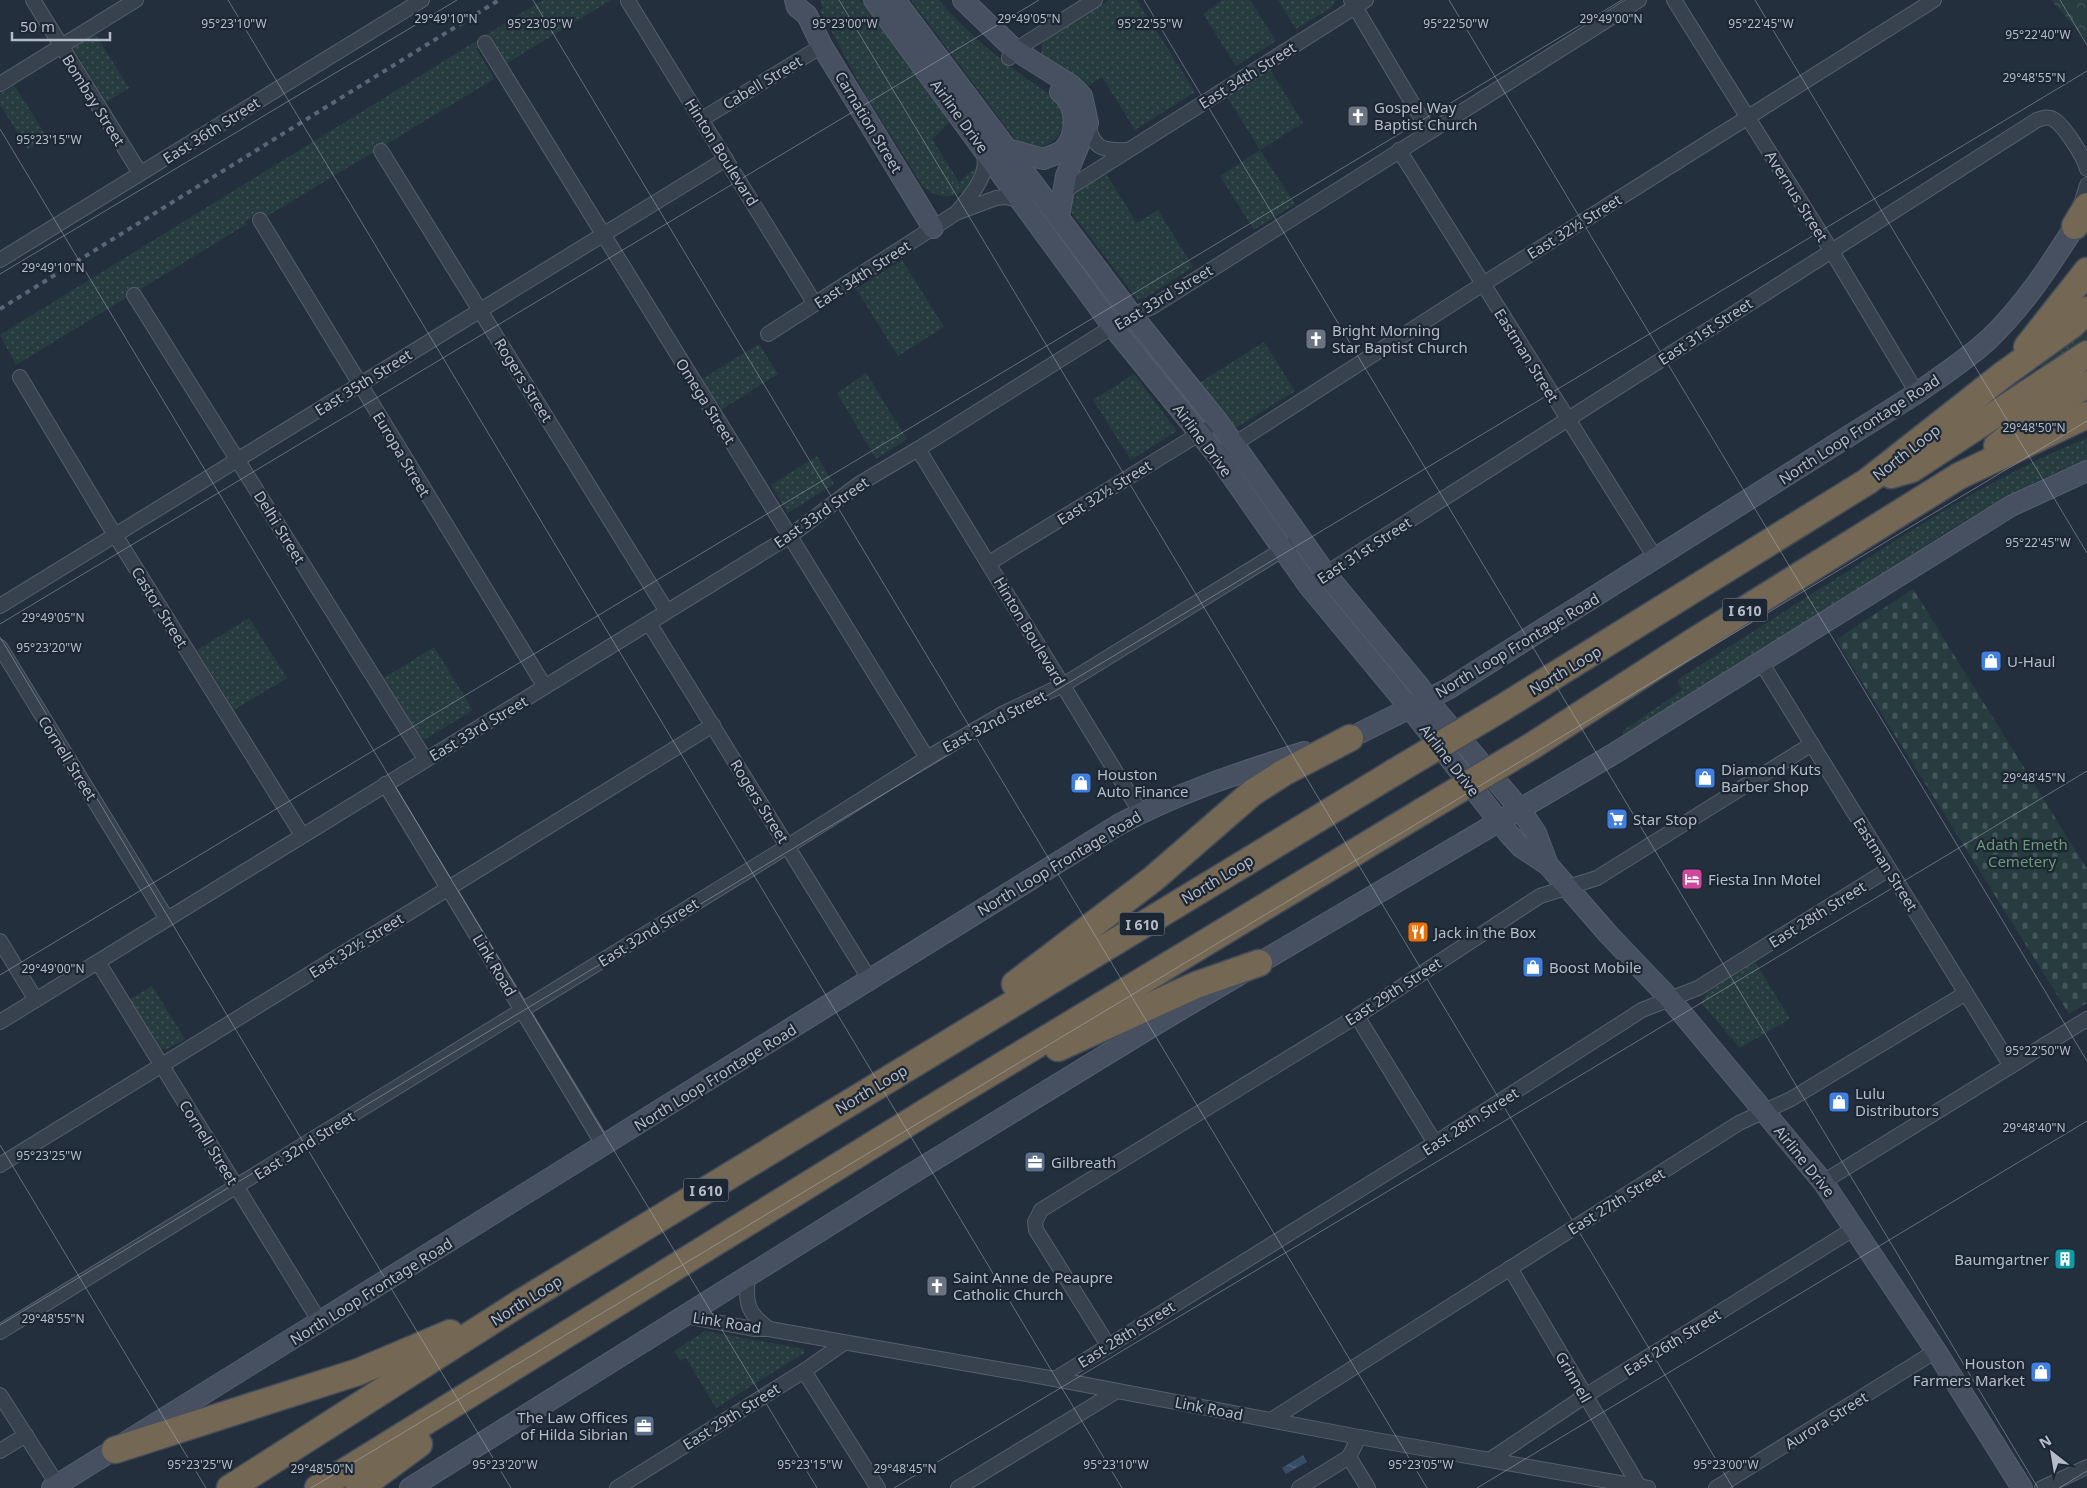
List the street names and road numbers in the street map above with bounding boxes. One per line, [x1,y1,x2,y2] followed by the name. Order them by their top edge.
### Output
[1195,37,1300,113] street label: East 34th Street
[719,50,806,114] street label: Cabell Street
[58,51,130,150] street label: Bombay Street
[831,67,908,177] street label: Carnation Street
[927,75,993,157] street label: Airline Drive
[159,92,264,168] street label: East 36th Street
[681,94,763,210] street label: Hinton Boulevard
[1761,147,1833,246] street label: Avernus Street
[1523,189,1625,263] street label: East 32½ Street
[810,235,914,313] street label: East 34th Street
[1110,259,1216,334] street label: East 33rd Street
[1654,293,1757,369] street label: East 31st Street
[1490,304,1564,406] street label: Eastman Street
[490,334,558,426] street label: Rogers Street
[311,344,416,420] street label: East 35th Street
[672,354,741,448] street label: Omega Street
[1775,370,1943,488] street label: North Loop Frontage Road
[1169,400,1237,480] street label: Airline Drive
[369,408,436,501] street label: Europa Street
[1869,420,1943,484] street label: North Loop
[1053,455,1155,529] street label: East 32½ Street
[770,472,873,552] street label: East 33rd Street
[250,487,311,568] street label: Delhi Street
[1313,512,1416,588] street label: East 31st Street
[127,563,193,652] street label: Castor Street
[990,573,1070,689] street label: Hinton Boulevard
[1432,589,1602,701] street label: North Loop Frontage Road
[1722,598,1768,622] road number: I 610
[1526,642,1604,698] street label: North Loop
[939,685,1050,757] street label: East 32nd Street
[425,690,531,765] street label: East 33rd Street
[34,712,102,804] street label: Cornell Street
[1416,720,1484,800] street label: Airline Drive
[726,755,794,847] street label: Rogers Street
[973,806,1145,920] street label: North Loop Frontage Road
[1849,813,1923,915] street label: Eastman Street
[1177,850,1257,908] street label: North Loop
[1765,876,1870,952] street label: East 28th Street
[594,893,702,971] street label: East 32nd Street
[305,908,407,982] street label: East 32½ Street
[1120,912,1164,936] road number: I 610
[469,930,521,1000] street label: Link Road
[1341,952,1445,1030] street label: East 29th Street
[630,1019,800,1135] street label: North Loop Frontage Road
[831,1060,911,1118] street label: North Loop
[1418,1082,1522,1160] street label: East 28th Street
[175,1096,243,1188] street label: Cornell Street
[250,1106,358,1184] street label: East 32nd Street
[1770,1121,1840,1201] street label: Airline Drive
[1564,1163,1669,1239] street label: East 27th Street
[684,1178,728,1202] road number: I 610
[286,1233,456,1349] street label: North Loop Frontage Road
[487,1270,565,1330] street label: North Loop
[1074,1296,1179,1372] street label: East 28th Street
[1620,1304,1725,1380] street label: East 26th Street
[691,1307,763,1337] street label: Link Road
[1551,1348,1597,1406] street label: Grinnell
[679,1378,784,1454] street label: East 29th Street
[1781,1386,1872,1453] street label: Aurora Street
[1173,1392,1245,1424] street label: Link Road

